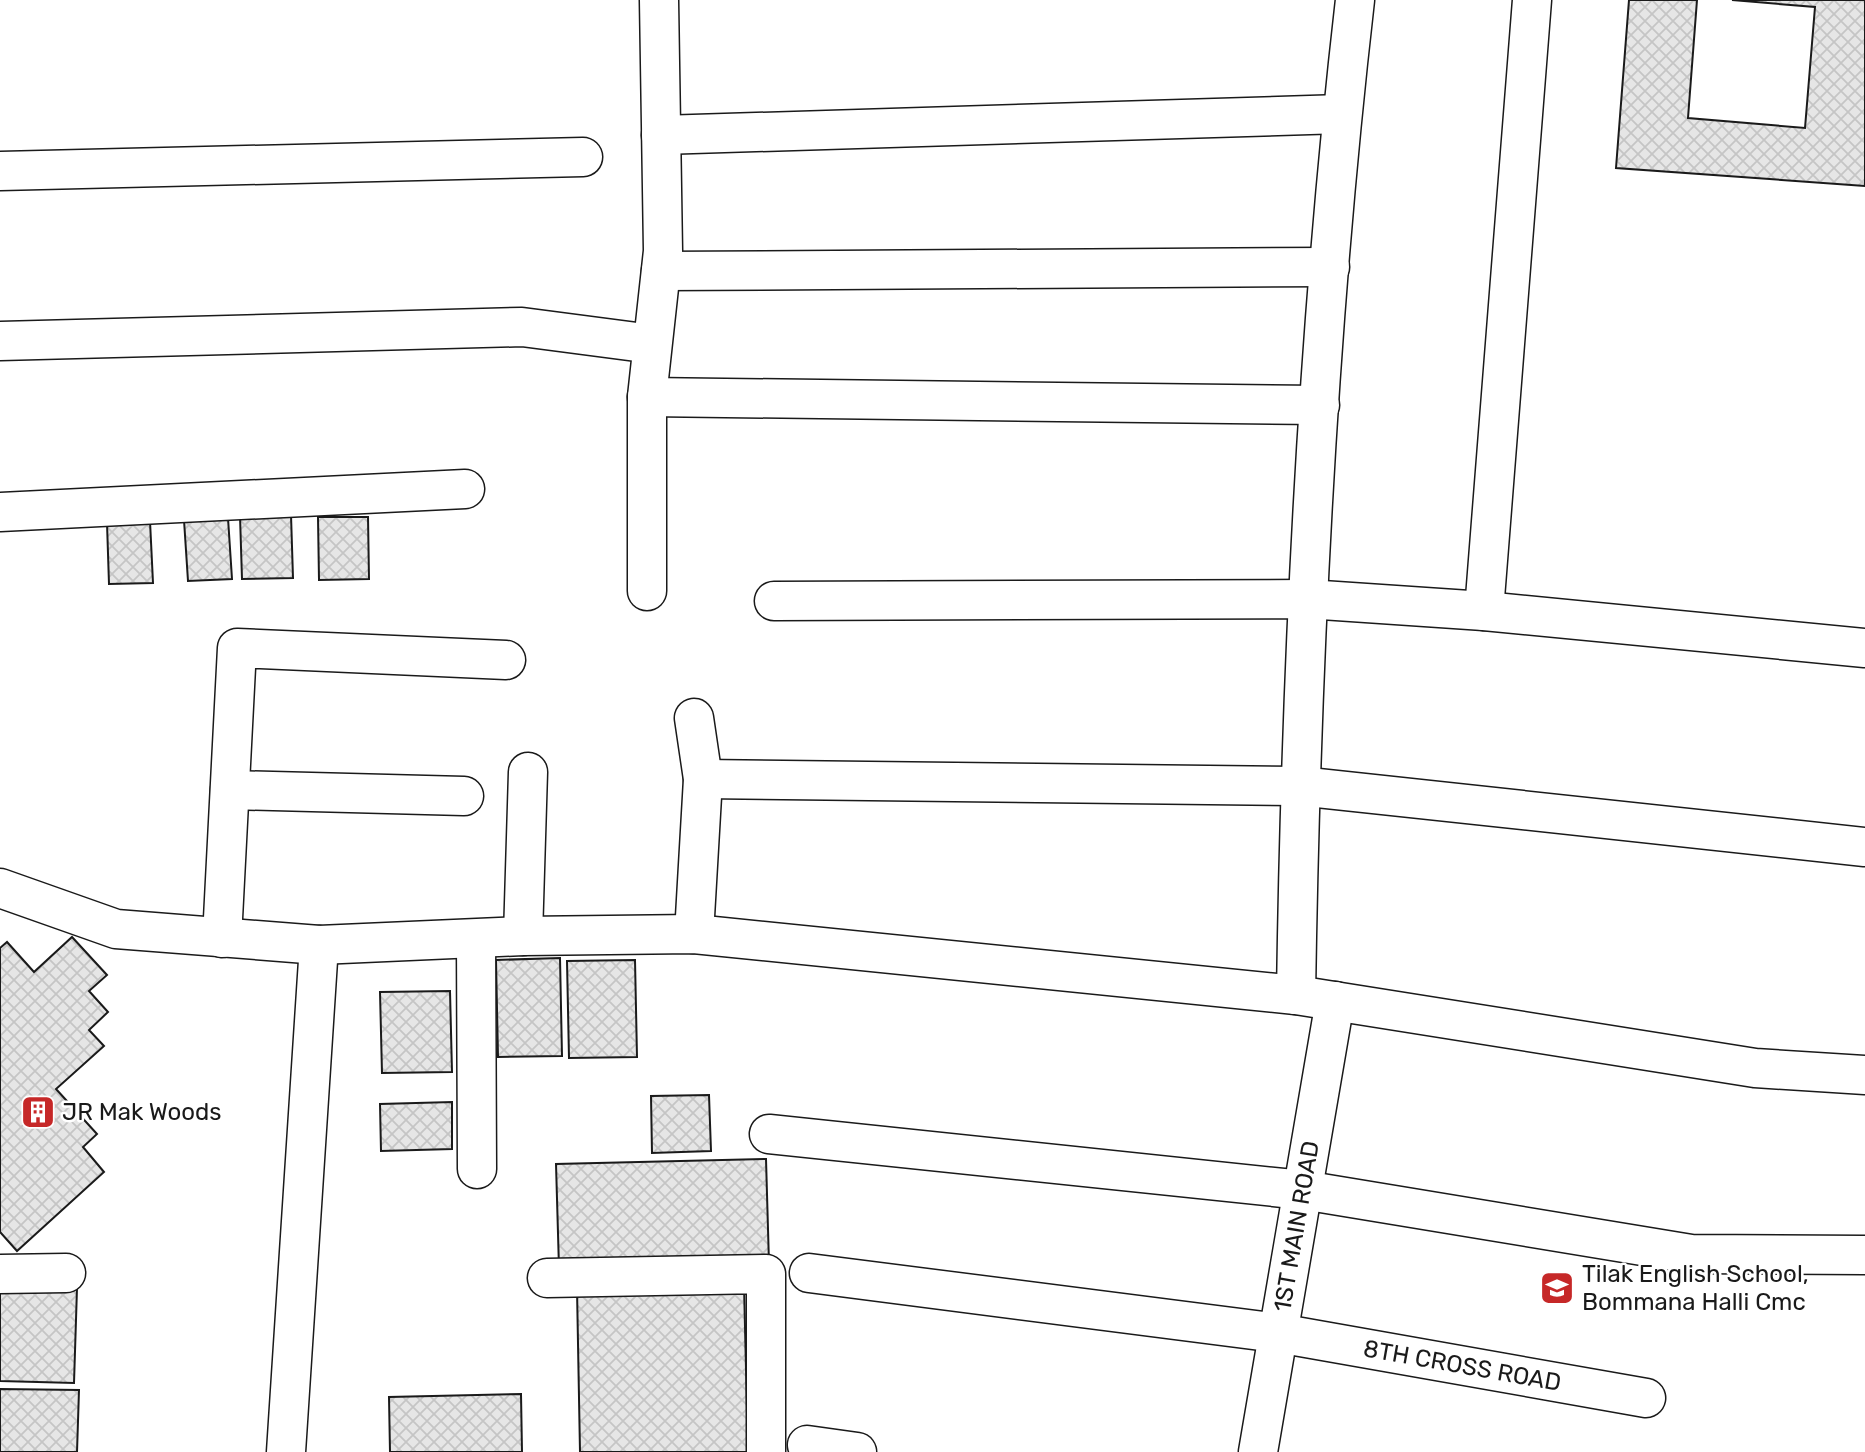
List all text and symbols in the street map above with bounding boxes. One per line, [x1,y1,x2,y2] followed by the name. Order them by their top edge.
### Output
[19,1093,57,1131] building icon: JR Mak Woods
[62,1098,222,1126] place label: JR Mak Woods
[1268,1139,1325,1314] street label: 1ST MAIN ROAD
[1582,1260,1809,1316] place label: Tilak English School, Bommana Halli Cmc
[1538,1269,1576,1307] school or university icon: Tilak English School, Bommana Halli Cmc
[1361,1334,1563,1397] street label: 8TH CROSS ROAD

